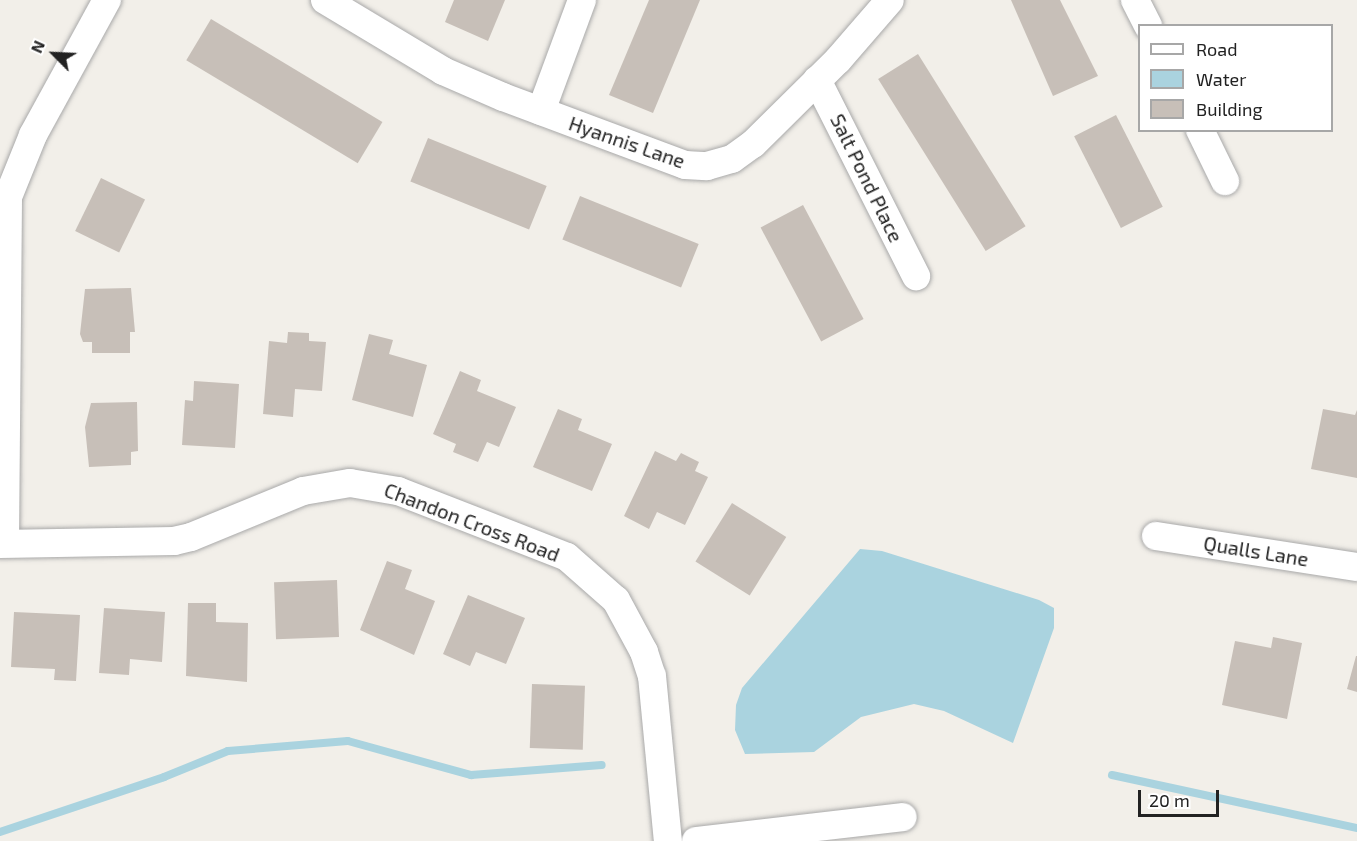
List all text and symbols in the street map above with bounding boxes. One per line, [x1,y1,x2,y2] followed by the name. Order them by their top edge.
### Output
[24,24,84,84] north arrow
[1138,24,1333,132] legend
[26,37,48,56] text: N
[1196,38,1237,60] text: Road
[1196,68,1246,90] text: Water
[1196,98,1263,120] text: Building
[826,110,908,246] street label: Salt Pond Place
[566,111,688,173] street label: Hyannis Lane
[381,477,563,567] street label: Chandon Cross Road
[1202,531,1310,571] street label: Qualls Lane
[1141,778,1222,816] scale bar
[1149,789,1190,811] text: 20 m

